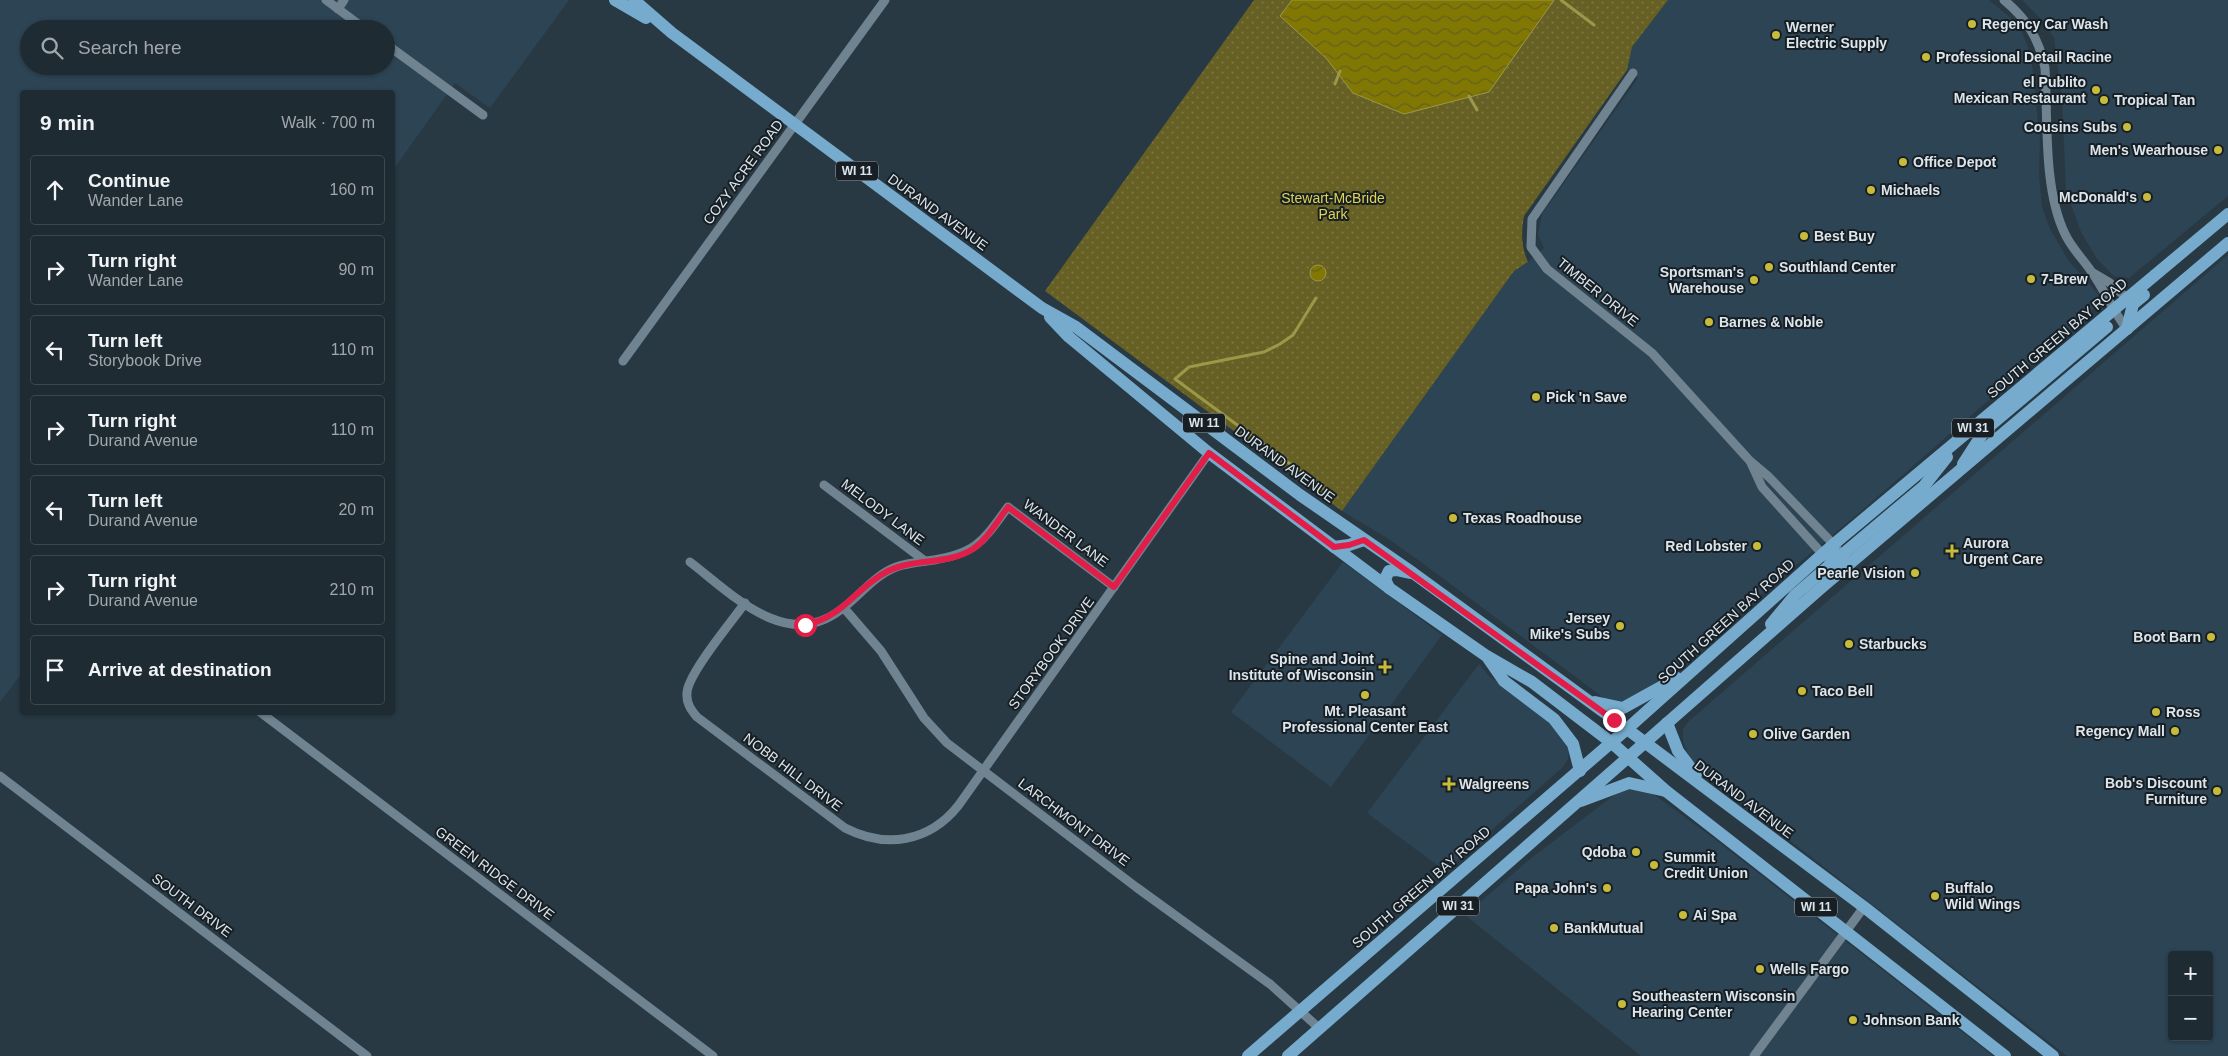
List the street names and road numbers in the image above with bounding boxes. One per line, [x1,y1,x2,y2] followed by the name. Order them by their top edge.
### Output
[700,117,786,227] street label: COZY ACRE ROAD
[836,162,878,180] road number: WI 11
[885,170,991,254] street label: DURAND AVENUE
[1554,254,1642,330] street label: TIMBER DRIVE
[1984,275,2130,401] street label: SOUTH GREEN BAY ROAD
[1183,413,1225,432] road number: WI 11
[1952,418,1994,438] road number: WI 31
[1232,422,1338,506] street label: DURAND AVENUE
[839,476,927,548] street label: MELODY LANE
[1020,496,1112,570] street label: WANDER LANE
[1655,556,1797,686] street label: SOUTH GREEN BAY ROAD
[1005,594,1097,712] street label: STORYBOOK DRIVE
[741,730,845,814] street label: NOBB HILL DRIVE
[1691,757,1797,841] street label: DURAND AVENUE
[1015,775,1133,869] street label: LARCHMONT DRIVE
[432,823,558,923] street label: GREEN RIDGE DRIVE
[1349,823,1493,951] street label: SOUTH GREEN BAY ROAD
[149,870,235,940] street label: SOUTH DRIVE
[1437,896,1479,916] road number: WI 31
[1795,898,1837,916] road number: WI 11

